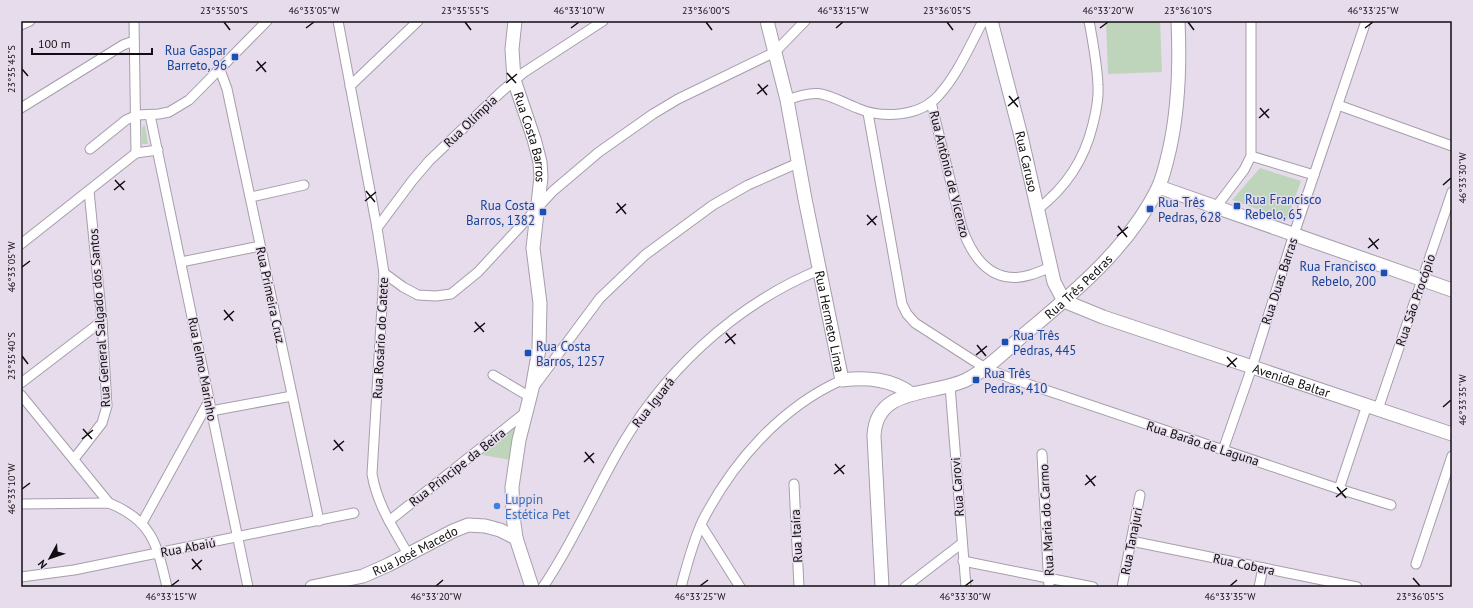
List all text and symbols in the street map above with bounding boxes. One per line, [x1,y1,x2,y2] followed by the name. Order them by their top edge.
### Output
[200,4,248,17] text: 23°35'50"S
[288,4,340,17] text: 46°33'05"W
[441,4,489,17] text: 23°35'55"S
[553,4,605,17] text: 46°33'10"W
[682,4,730,17] text: 23°36'00"S
[817,4,869,17] text: 46°33'15"W
[923,4,971,17] text: 23°36'05"S
[1082,4,1134,17] text: 46°33'20"W
[1164,4,1212,17] text: 23°36'10"S
[1347,4,1399,17] text: 46°33'25"W
[32,30,152,56] scale bar
[38,36,71,51] text: 100 m
[165,42,228,74] place label: Rua Gaspar Barreto, 96
[5,45,18,93] text: 23°35'45"S
[230,52,240,62] marker: Rua Gaspar Barreto, 96
[510,90,549,183] street label: Rua Costa Barros
[440,92,501,151] street label: Rua Olímpia
[925,109,974,240] street label: Rua Antônio de Vicenzo
[1011,129,1041,194] street label: Rua Caruso
[1456,152,1469,204] text: 46°33'30"W
[1245,191,1322,223] place label: Rua Francisco Rebelo, 65
[1158,194,1221,226] place label: Rua Três Pedras, 628
[466,197,535,229] place label: Rua Costa Barros, 1382
[1232,201,1242,211] marker: Rua Francisco Rebelo, 65
[1145,204,1155,214] marker: Rua Três Pedras, 628
[538,207,548,217] marker: Rua Costa Barros, 1382
[85,228,114,408] street label: Rua General Salgado dos Santos
[1257,236,1302,327] street label: Rua Duas Barras
[5,241,18,293] text: 46°33'05"W
[252,245,289,345] street label: Rua Primeira Cruz
[1041,251,1116,323] street label: Rua Três Pedras
[1392,252,1439,349] street label: Rua São Procópio
[1299,258,1376,290] place label: Rua Francisco Rebelo, 200
[1379,268,1389,278] marker: Rua Francisco Rebelo, 200
[811,269,848,374] street label: Rua Hermeto Lima
[369,277,392,399] street label: Rua Rosário do Catete
[184,316,221,423] street label: Rua Ielmo Marinho
[1013,327,1076,359] place label: Rua Três Pedras, 445
[5,332,18,380] text: 23°35'40"S
[1000,337,1010,347] marker: Rua Três Pedras, 445
[536,338,605,370] place label: Rua Costa Barros, 1257
[523,348,533,358] marker: Rua Costa Barros, 1257
[1250,360,1333,402] street label: Avenida Baltar
[984,365,1047,397] place label: Rua Três Pedras, 410
[628,374,678,431] street label: Rua Iguará
[1456,374,1469,426] text: 46°33'35"W
[971,375,981,385] marker: Rua Três Pedras, 410
[1144,417,1261,470] street label: Rua Barão de Laguna
[405,424,509,511] street label: Rua Principe da Beira
[947,457,968,517] street label: Rua Carovi
[5,463,18,515] text: 46°33'10"W
[1035,464,1058,576] street label: Rua Maria do Carmo
[505,491,570,523] place label: Luppin Estética Pet
[492,501,502,511] marker: Luppin Estética Pet
[1117,506,1146,576] street label: Rua Tanajuri
[787,509,806,563] street label: Rua Itaíra
[370,522,460,580] street label: Rua José Macedo
[159,534,217,561] street label: Rua Abaiú
[30,538,70,578] north arrow
[1211,550,1276,579] street label: Rua Cobera
[35,557,50,572] text: N
[145,590,197,603] text: 46°33'15"W
[410,590,462,603] text: 46°33'20"W
[674,590,726,603] text: 46°33'25"W
[939,590,991,603] text: 46°33'30"W
[1204,590,1256,603] text: 46°33'35"W
[1396,590,1444,603] text: 23°36'05"S

